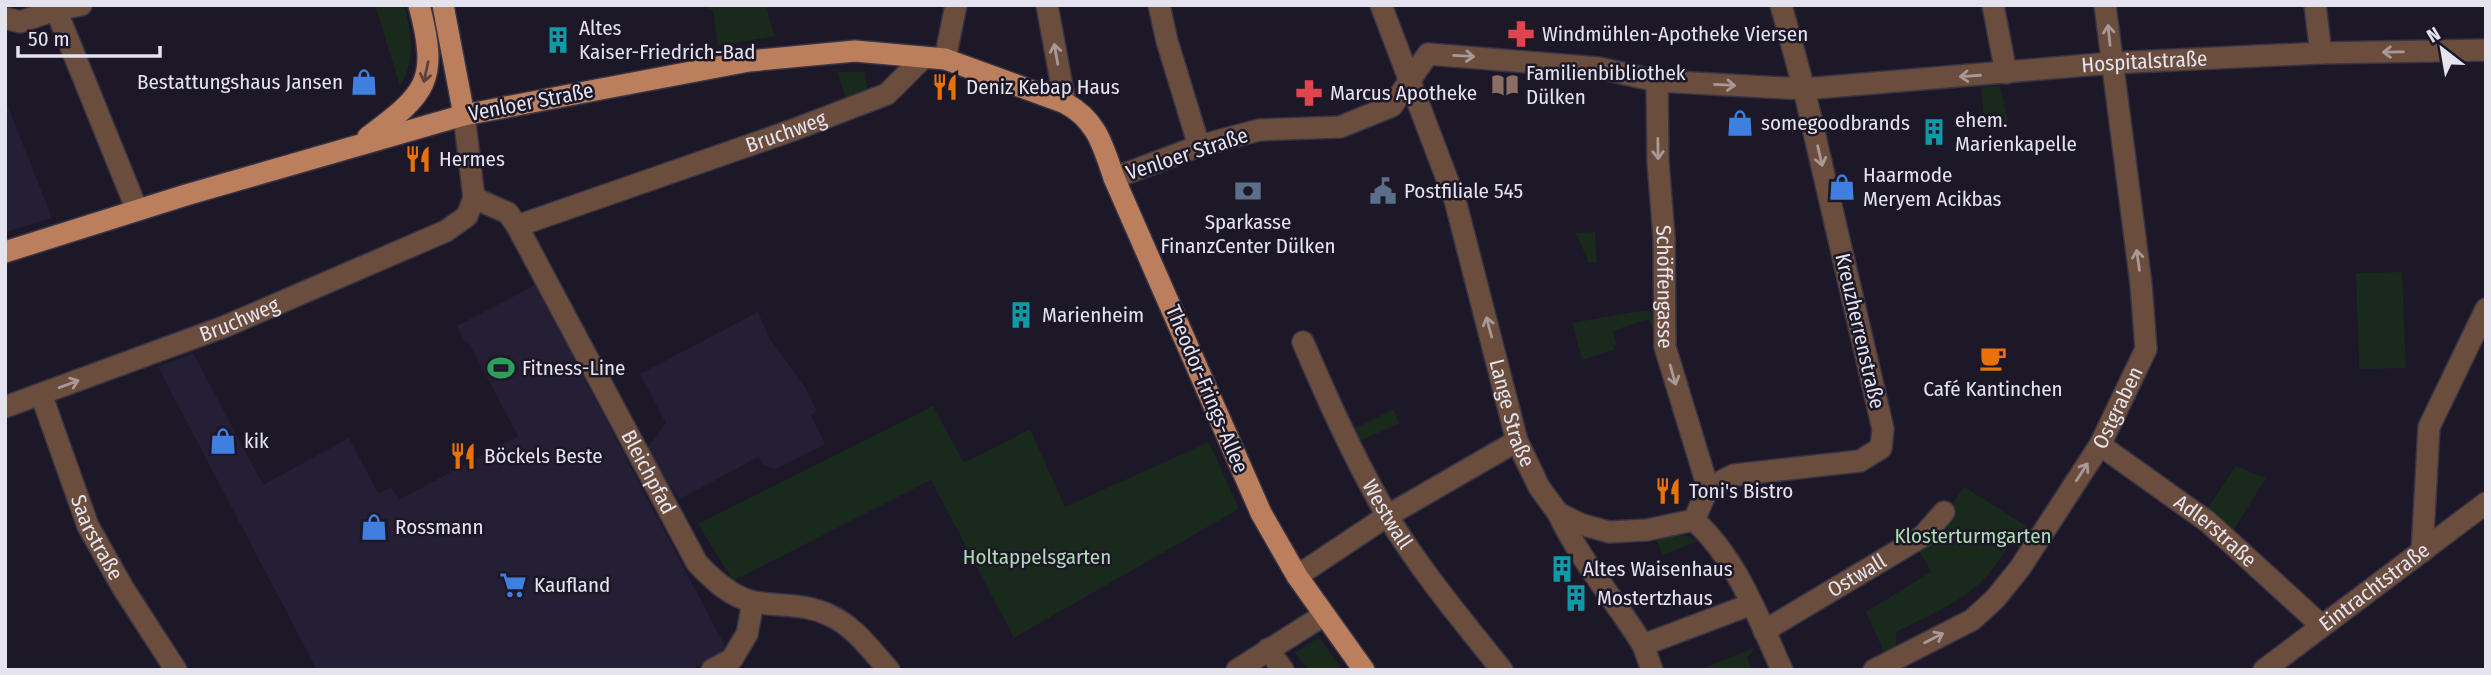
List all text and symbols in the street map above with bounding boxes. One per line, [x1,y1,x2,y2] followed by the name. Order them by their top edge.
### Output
[18,14,159,58] scale bar
[2407,14,2477,84] north arrow
[579,15,755,65] place label: Altes Kaiser-Friedrich-Bad
[1506,19,1536,49] pharmacy icon: Windmühlen-Apotheke Viersen
[1542,21,1808,47] place label: Windmühlen-Apotheke Viersen
[2423,22,2444,48] text: N
[2102,24,2115,46] one-way arrow
[543,25,573,55] building icon: Altes Kaiser-Friedrich-Bad
[28,26,70,52] text: 50 m
[1049,43,1062,66] one-way arrow
[2080,45,2208,79] street label: Hospitalstraße
[2382,45,2405,59] one-way arrow
[1452,50,1475,63] one-way arrow
[419,60,433,83] one-way arrow
[1526,60,1686,110] place label: Familienbibliothek Dülken
[349,67,379,97] shop icon: Bestattungshaus Jansen
[137,69,343,95] place label: Bestattungshaus Jansen
[1490,70,1520,100] library icon: Familienbibliothek Dülken
[1960,70,1982,83] one-way arrow
[930,72,960,102] restaurant icon: Deniz Kebap Haus
[966,74,1120,100] place label: Deniz Kebap Haus
[466,77,596,127] street label: Venloer Straße
[1294,78,1324,108] pharmacy icon: Marcus Apotheke
[1713,78,1736,91] one-way arrow
[1330,80,1477,106] place label: Marcus Apotheke
[742,105,830,158] street label: Bruchweg
[1955,107,2077,157] place label: ehem. Marienkapelle
[1725,108,1755,138] shop icon: somegoodbrands
[1761,110,1910,136] place label: somegoodbrands
[1919,117,1949,147] building icon: ehem. Marienkapelle
[1123,122,1251,186] street label: Venloer Straße
[1651,137,1665,160] one-way arrow
[403,144,433,174] restaurant icon: Hermes
[1814,144,1827,167] one-way arrow
[439,146,505,172] place label: Hermes
[1863,162,2002,212] place label: Haarmode Meryem Acikbas
[1827,172,1857,202] shop icon: Haarmode Meryem Acikbas
[1233,176,1263,206] bank icon: Sparkasse FinanzCenter Dülken
[1368,176,1398,206] public building icon: Postfiliale 545
[1404,178,1523,204] place label: Postfiliale 545
[1160,209,1336,259] place label: Sparkasse FinanzCenter Dülken
[1650,224,1678,349] street label: Schöffengasse
[2132,249,2145,272] one-way arrow
[1829,251,1891,411] street label: Kreuzherrenstraße
[196,292,283,348] street label: Bruchweg
[1006,300,1036,330] building icon: Marienheim
[1160,301,1254,477] street label: Theodor-Frings-Allee
[1042,302,1144,328] place label: Marienheim
[1482,316,1495,339] one-way arrow
[1978,343,2008,373] cafe icon: Café Kantinchen
[486,353,516,383] sports icon: Fitness-Line
[522,355,625,381] place label: Fitness-Line
[1483,356,1540,471] street label: Lange Straße
[2087,362,2149,453] street label: Ostgraben
[1668,364,1681,386] one-way arrow
[58,376,80,389] one-way arrow
[1923,376,2063,402] place label: Café Kantinchen
[208,426,238,456] shop icon: kik
[615,426,681,519] street label: Bleichpfad
[244,428,269,454] place label: kik
[448,441,478,471] restaurant icon: Böckels Beste
[484,443,603,469] place label: Böckels Beste
[2076,462,2090,482] one-way arrow
[1357,475,1418,554] street label: Westwall
[1653,476,1683,506] restaurant icon: Toni's Bistro
[1689,478,1793,504] place label: Toni's Bistro
[2169,489,2262,573] street label: Adlerstraße
[65,491,129,585] street label: Saarstraße
[359,512,389,542] shop icon: Rossmann
[395,514,483,540] place label: Rossmann
[1894,523,2052,549] park label: Klosterturmgarten
[2314,537,2435,637] street label: Eintrachtstraße
[963,544,1111,570] park label: Holtappelsgarten
[1823,548,1891,603] street label: Ostwall
[1547,554,1577,584] building icon: Altes Waisenhaus
[1583,556,1733,582] place label: Altes Waisenhaus
[498,570,528,600] supermarket icon: Kaufland
[534,572,610,598] place label: Kaufland
[1561,583,1591,613] building icon: Mostertzhaus
[1597,585,1713,611] place label: Mostertzhaus
[1923,631,1944,645] one-way arrow

